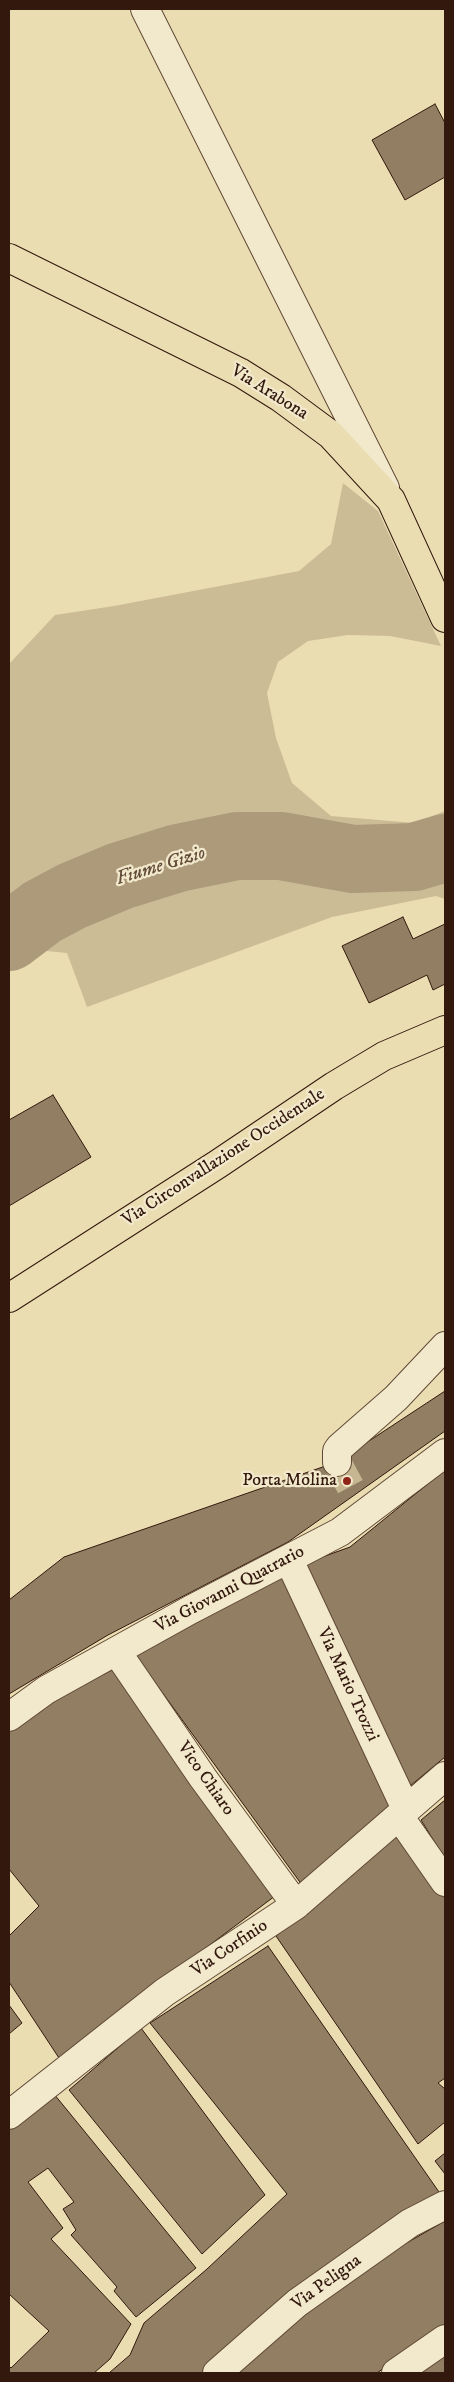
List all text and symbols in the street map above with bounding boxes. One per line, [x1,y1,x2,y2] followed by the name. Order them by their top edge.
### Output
[226,361,312,425] street label: Via Arabona
[114,843,208,891] water label: Fiume Gizio
[119,1084,329,1232] street label: Via Circonvallazione Occidentale
[242,1470,337,1492] place label: Porta Molina
[341,1475,353,1487] marker: Porta Molina
[152,1541,308,1639] street label: Via Giovanni Quatrario
[311,1625,383,1745] street label: Via Mario Trozzi
[172,1738,238,1820] street label: Vico Chiaro
[188,1916,272,1982] street label: Via Corfinio
[288,2250,366,2316] street label: Via Peligna

